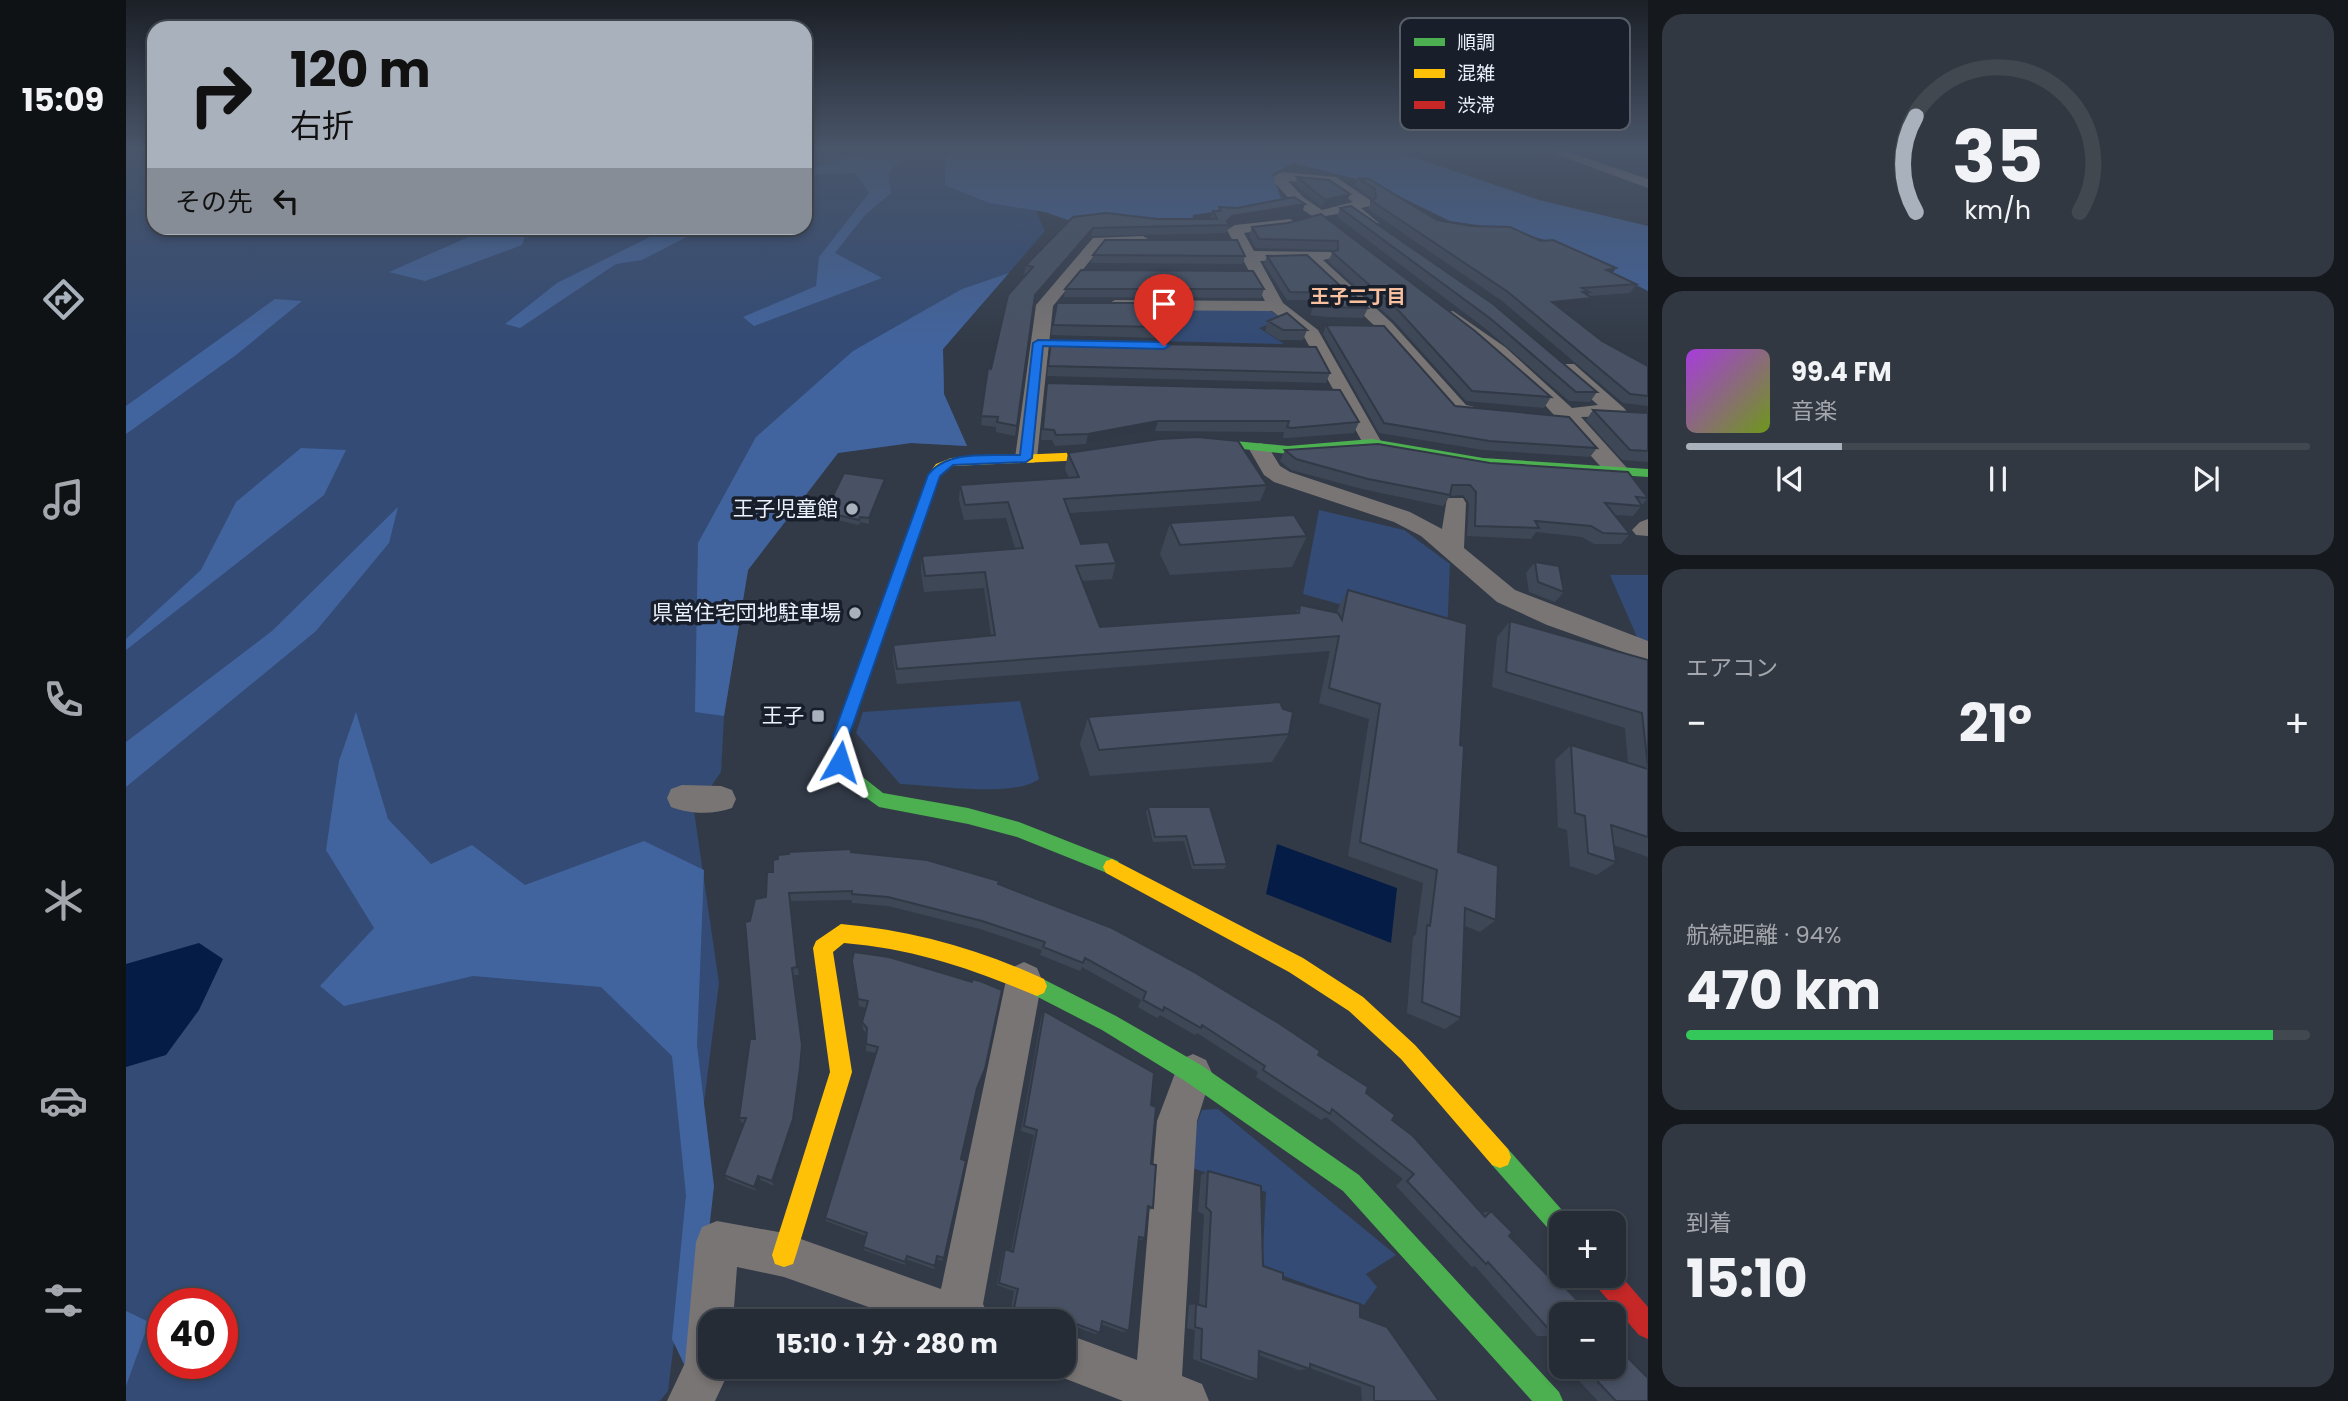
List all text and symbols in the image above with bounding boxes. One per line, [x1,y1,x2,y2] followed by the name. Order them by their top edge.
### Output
[1400,18,1630,130] legend
[1457,29,1495,56] text: 順調
[290,36,431,104] text: 120 m
[175,49,266,140] icon: right
[1457,60,1495,87] text: 混雑
[22,77,104,122] text: 15:09
[1457,92,1495,119] text: 渋滞
[290,103,354,148] text: 右折
[1952,106,2044,207] text: 35
[267,182,305,220] icon: left
[175,184,253,220] text: その先
[1965,193,2031,228] text: km/h
[1134,274,1194,346] pin
[39,275,88,324] icon: directions
[1310,283,1406,310] district label: 王子二丁目
[1145,285,1183,323] icon: arrive
[1791,354,1892,390] text: 99.4 FM
[1791,395,1837,427] text: 音楽
[1771,460,1809,498] icon: previous
[1979,460,2017,498] icon: pause
[2187,460,2225,498] icon: next
[39,475,88,524] icon: music
[733,494,838,523] place label: 王子児童館
[844,501,860,517] marker: 王子児童館
[652,598,841,627] place label: 県営住宅団地駐車場
[847,605,863,621] marker: 県営住宅団地駐車場
[1686,652,1778,684] text: エアコン
[39,675,88,724] icon: phone
[1959,687,2032,760] text: 21°
[1686,697,1707,750] text: −
[2284,697,2310,750] text: +
[762,701,804,730] place label: 王子
[810,708,826,724] marker: 王子
[803,725,877,799] position arrow
[39,876,88,925] icon: climate
[1686,919,1842,951] text: 航続距離 · 94%
[1686,954,1881,1027] text: 470 km
[39,1076,88,1125] icon: car
[1686,1207,1732,1239] text: 到着
[1549,1211,1626,1379] map controls
[1549,1211,1626,1288] button: +
[1686,1242,1808,1315] text: 15:10
[39,1276,88,1325] icon: filters
[147,1288,238,1379] speed limit sign: 40
[1549,1302,1626,1379] button: −
[776,1326,998,1362] text: 15:10 · 1 分 · 280 m

